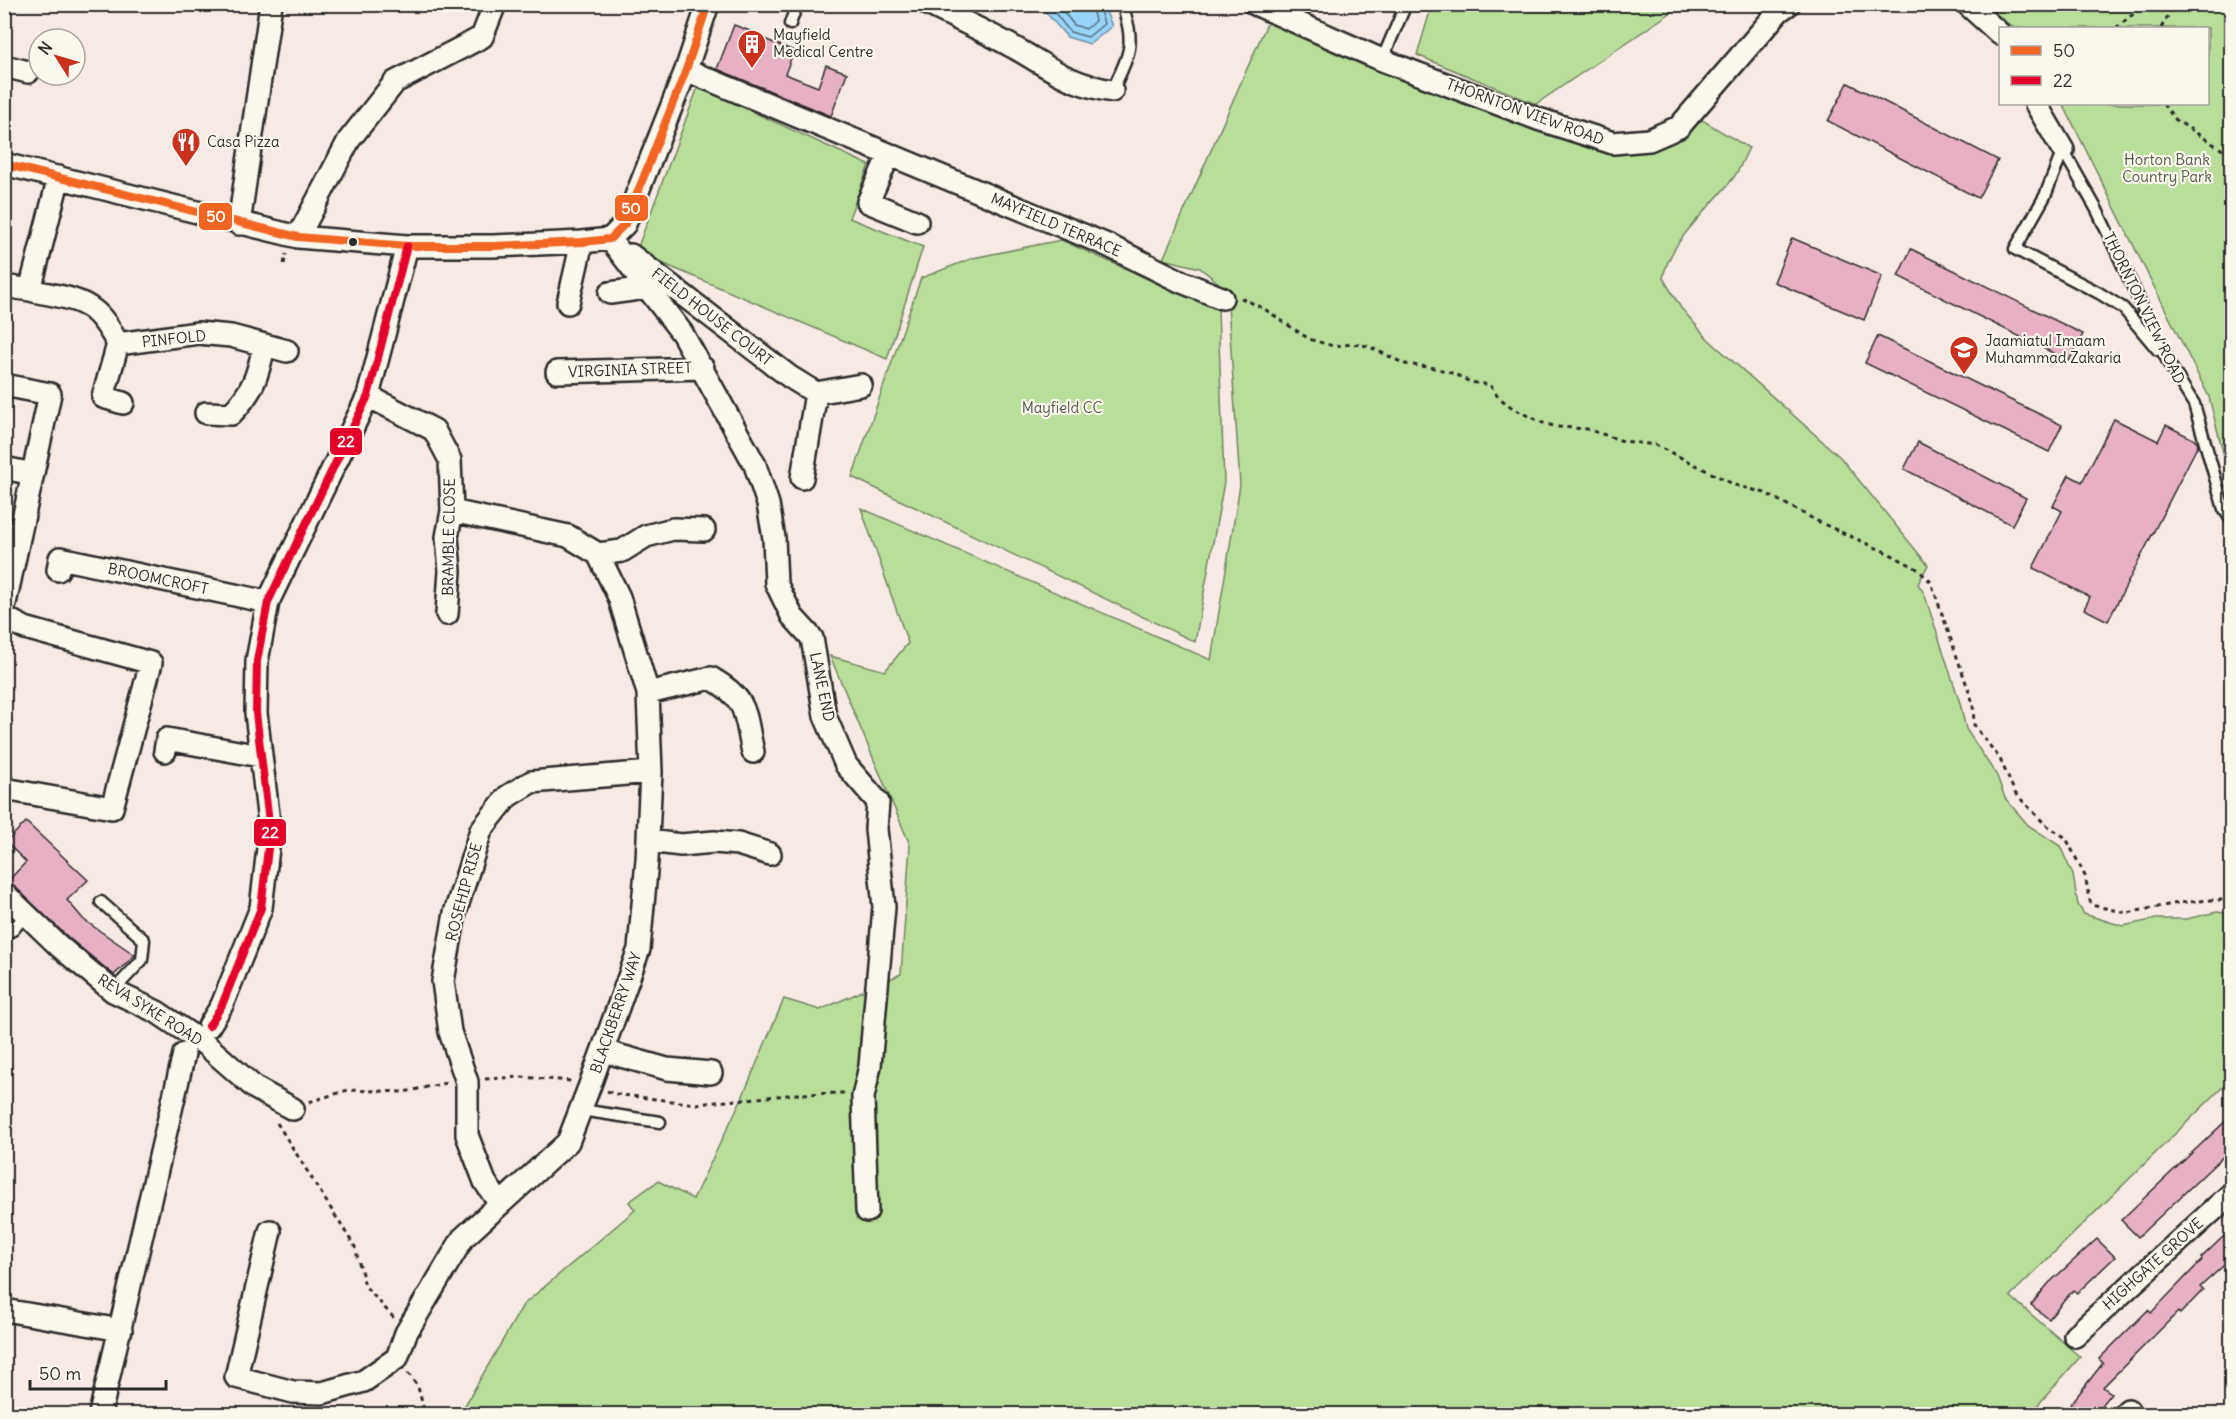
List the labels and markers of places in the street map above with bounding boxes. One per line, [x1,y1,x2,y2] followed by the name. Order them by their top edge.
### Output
[773,25,873,61] place label: Mayfield Medical Centre
[736,28,768,70] building icon: Mayfield Medical Centre
[170,126,202,168] restaurant icon: Casa Pizza
[207,132,280,151] place label: Casa Pizza
[347,236,359,248] unlabelled marker
[1985,331,2122,367] place label: Jaamiatul Imaam Muhammad Zakaria
[1948,334,1980,376] school or university icon: Jaamiatul Imaam Muhammad Zakaria

